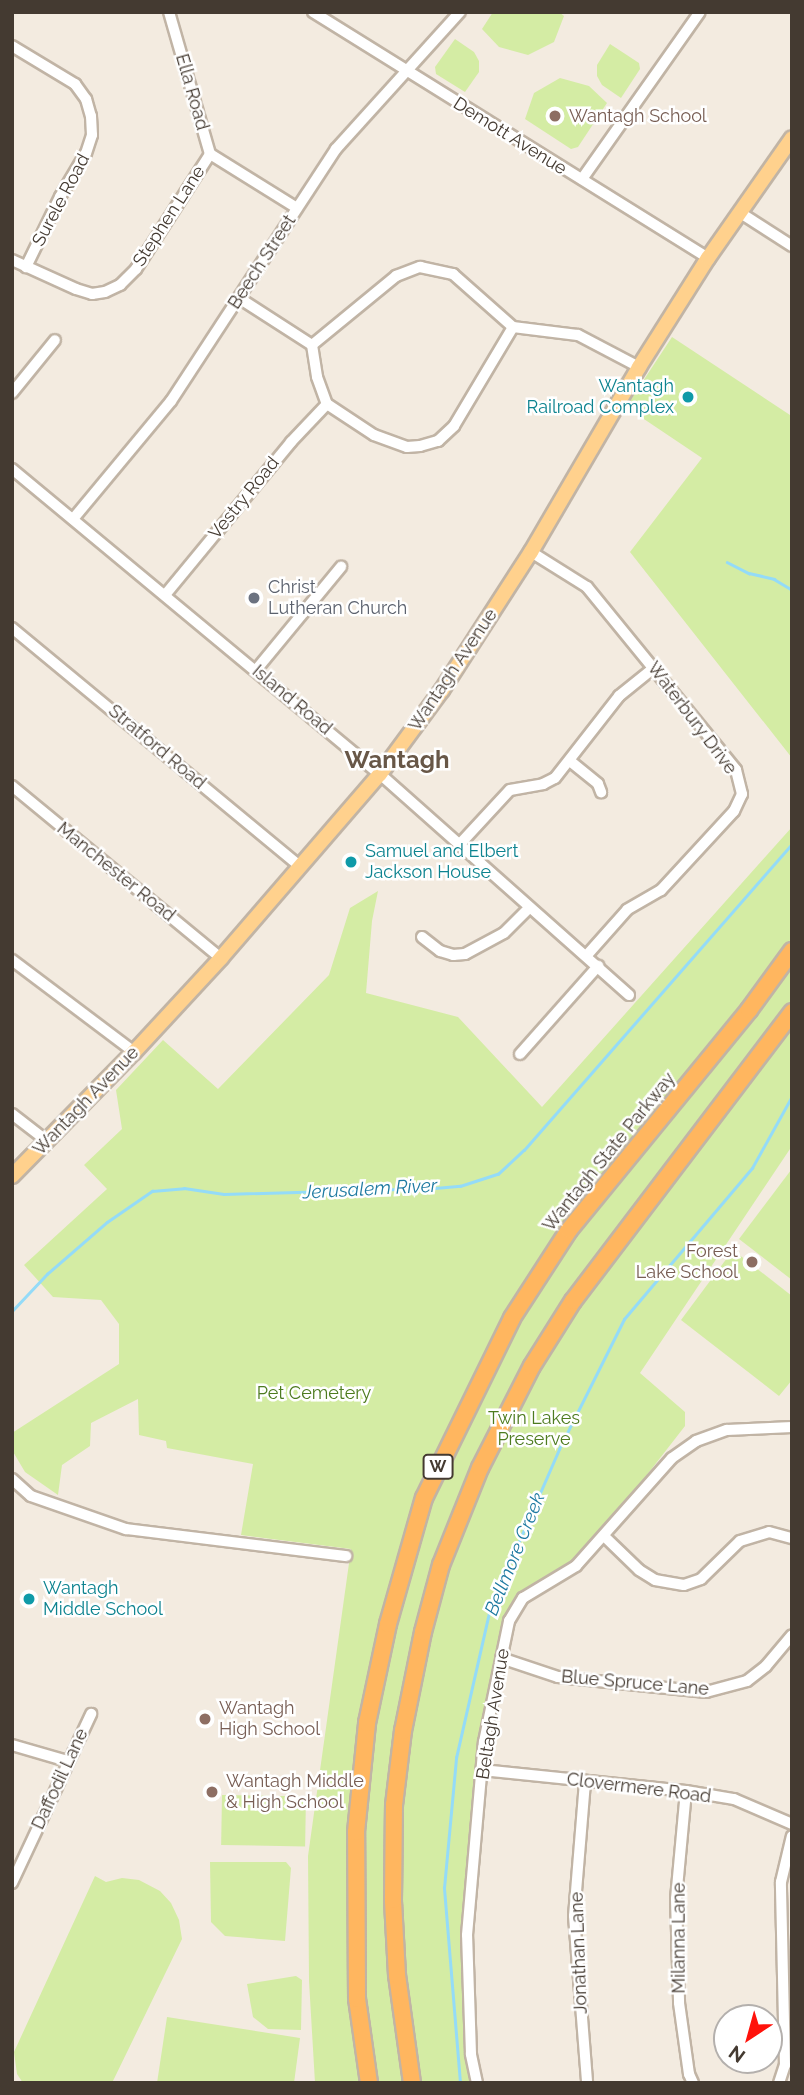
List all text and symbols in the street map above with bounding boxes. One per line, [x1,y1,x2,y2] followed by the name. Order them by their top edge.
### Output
[171,51,213,133] street label: Ella Road
[449,92,571,180] street label: Demott Avenue
[569,105,707,127] place label: Wantagh School
[547,108,563,124] marker: Wantagh School
[28,150,94,250] street label: Surele Road
[128,162,210,270] street label: Stephen Lane
[224,211,300,313] street label: Beech Street
[527,376,674,418] place label: Wantagh Railroad Complex
[680,389,696,405] marker: Wantagh Railroad Complex
[204,452,284,544] street label: Vestry Road
[268,577,407,620] place label: Christ Lutheran Church
[246,590,262,606] marker: Christ Lutheran Church
[404,605,502,735] street label: Wantagh Avenue
[643,657,741,779] street label: Waterbury Drive
[248,660,336,740] street label: Island Road
[104,700,210,794] street label: Stratford Road
[345,746,449,774] district label: Wantagh
[52,818,180,926] street label: Manchester Road
[365,841,519,884] place label: Samuel and Elbert Jackson House
[343,854,359,870] marker: Samuel and Elbert Jackson House
[28,1042,144,1160] street label: Wantagh Avenue
[538,1068,680,1236] street label: Wantagh State Parkway
[302,1174,438,1204] water label: Jerusalem River
[636,1241,738,1284] place label: Forest Lake School
[744,1254,760,1270] marker: Forest Lake School
[257,1382,371,1404] park label: Pet Cemetery
[488,1408,580,1450] park label: Twin Lakes Preserve
[422,1455,454,1480] road number: W
[480,1489,550,1619] water label: Bellmore Creek
[43,1578,163,1620] place label: Wantagh Middle School
[21,1591,37,1607] marker: Wantagh Middle School
[472,1647,514,1781] street label: Beltagh Avenue
[560,1666,710,1700] street label: Blue Spruce Lane
[219,1698,320,1740] place label: Wantagh High School
[197,1711,213,1727] marker: Wantagh High School
[27,1725,93,1833] street label: Daffodil Lane
[566,1768,712,1808] street label: Clovermere Road
[226,1771,364,1814] place label: Wantagh Middle & High School
[204,1784,220,1800] marker: Wantagh Middle & High School
[668,1882,690,1994] street label: Milanna Lane
[566,1892,592,2014] street label: Jonathan Lane
[713,2004,783,2074] north arrow
[725,2041,749,2068] text: N

